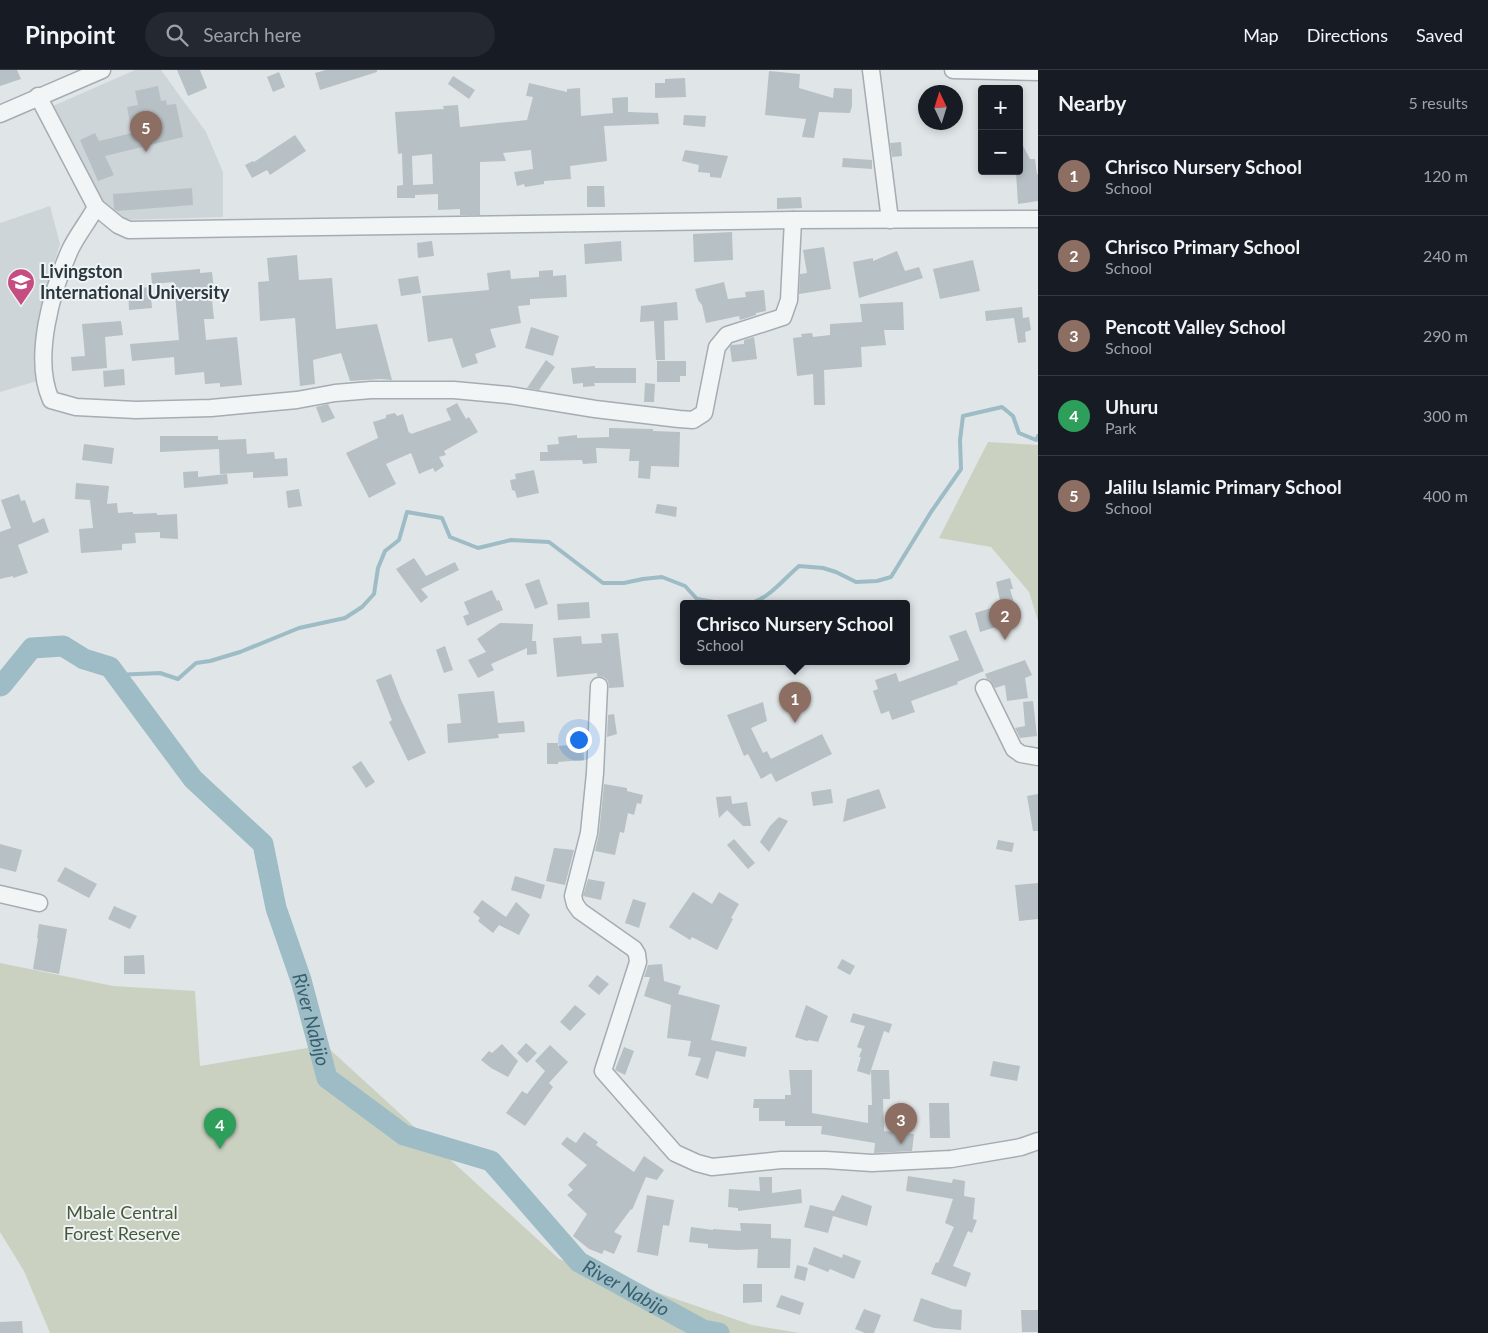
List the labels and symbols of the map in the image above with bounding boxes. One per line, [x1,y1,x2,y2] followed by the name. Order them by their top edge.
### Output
[918,85,963,130] north arrow
[130,111,162,152] pin: 5
[40,260,230,303] place label: Livingston International University
[6,267,36,306] school or university icon: Livingston International University
[989,599,1021,640] pin: 2
[779,682,811,723] pin: 1
[566,727,592,753] your location
[288,969,335,1068] water label: River Nabijo
[885,1103,917,1144] pin: 3
[204,1108,236,1149] pin: 4
[64,1201,180,1244] park label: Mbale Central Forest Reserve
[579,1254,674,1321] water label: River Nabijo

